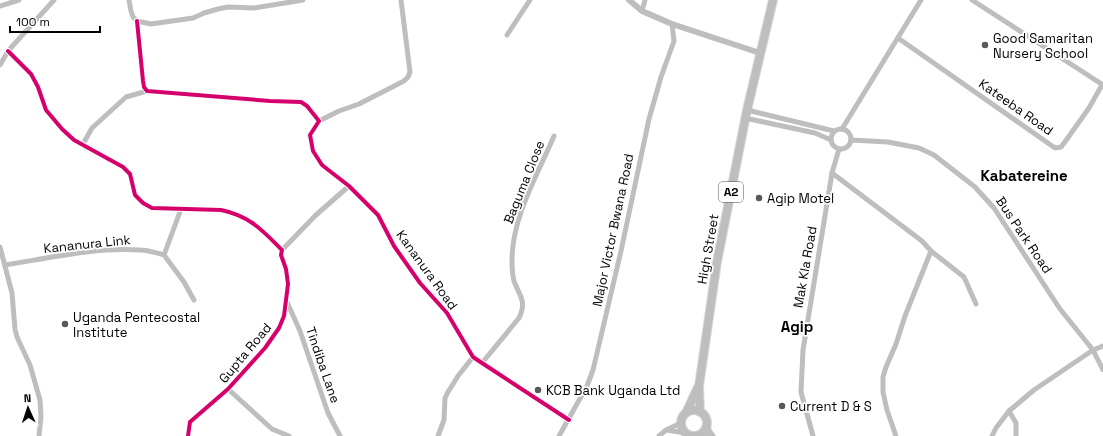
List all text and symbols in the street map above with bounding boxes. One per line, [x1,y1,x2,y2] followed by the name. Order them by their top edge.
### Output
[10,8,100,34] scale bar
[16,14,50,30] text: 100 m
[993,30,1093,62] place label: Good Samaritan Nursery School
[980,40,990,50] marker: Good Samaritan Nursery School
[975,75,1057,139] street label: Kateeba Road
[500,138,548,226] street label: Baguma Close
[588,152,638,308] street label: Major Victor Bwana Road
[980,166,1068,185] district label: Kabatereine
[719,182,743,202] road number: A2
[767,190,834,207] place label: Agip Motel
[754,193,764,203] marker: Agip Motel
[992,193,1056,277] street label: Bus Park Road
[693,212,723,285] street label: High Street
[789,225,821,309] street label: Mak Kla Road
[392,227,462,313] street label: Kananura Road
[43,231,131,257] street label: Kananura Link
[73,309,200,341] place label: Uganda Pentecostal Institute
[781,317,813,336] district label: Agip
[60,319,70,329] marker: Uganda Pentecostal Institute
[215,319,275,387] street label: Gupta Road
[302,325,344,405] street label: Tindiba Lane
[546,382,681,399] place label: KCB Bank Uganda Ltd
[533,385,543,395] marker: KCB Bank Uganda Ltd
[8,388,48,428] north arrow
[23,391,32,405] text: N
[790,398,872,415] place label: Current D & S
[777,401,787,411] marker: Current D & S

